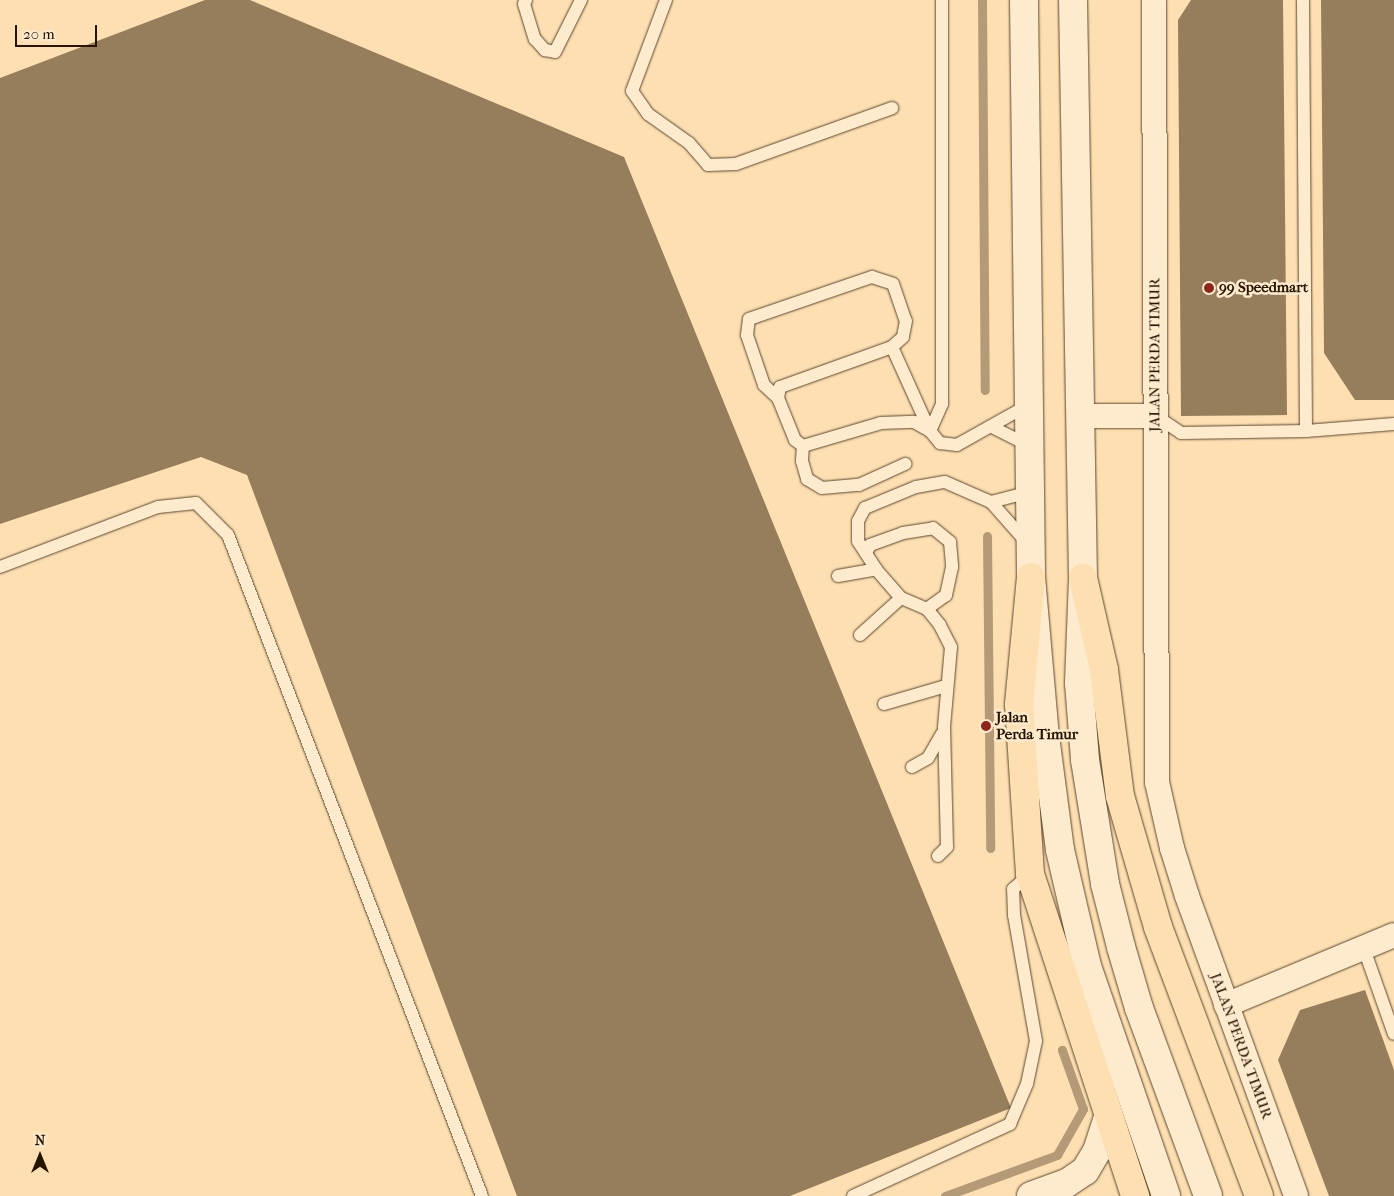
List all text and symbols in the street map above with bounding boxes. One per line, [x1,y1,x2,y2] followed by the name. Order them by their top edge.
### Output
[18,15,100,47] scale bar
[23,25,55,43] text: 20 m
[1146,278,1164,432] street label: JALAN PERDA TIMUR
[1219,279,1308,297] place label: 99 Speedmart
[1203,282,1215,294] marker: 99 Speedmart
[996,708,1078,743] place label: Jalan Perda Timur
[980,720,992,732] marker: Jalan Perda Timur
[1206,971,1276,1121] street label: JALAN PERDA TIMUR
[15,1131,65,1181] north arrow
[35,1132,45,1149] text: N

